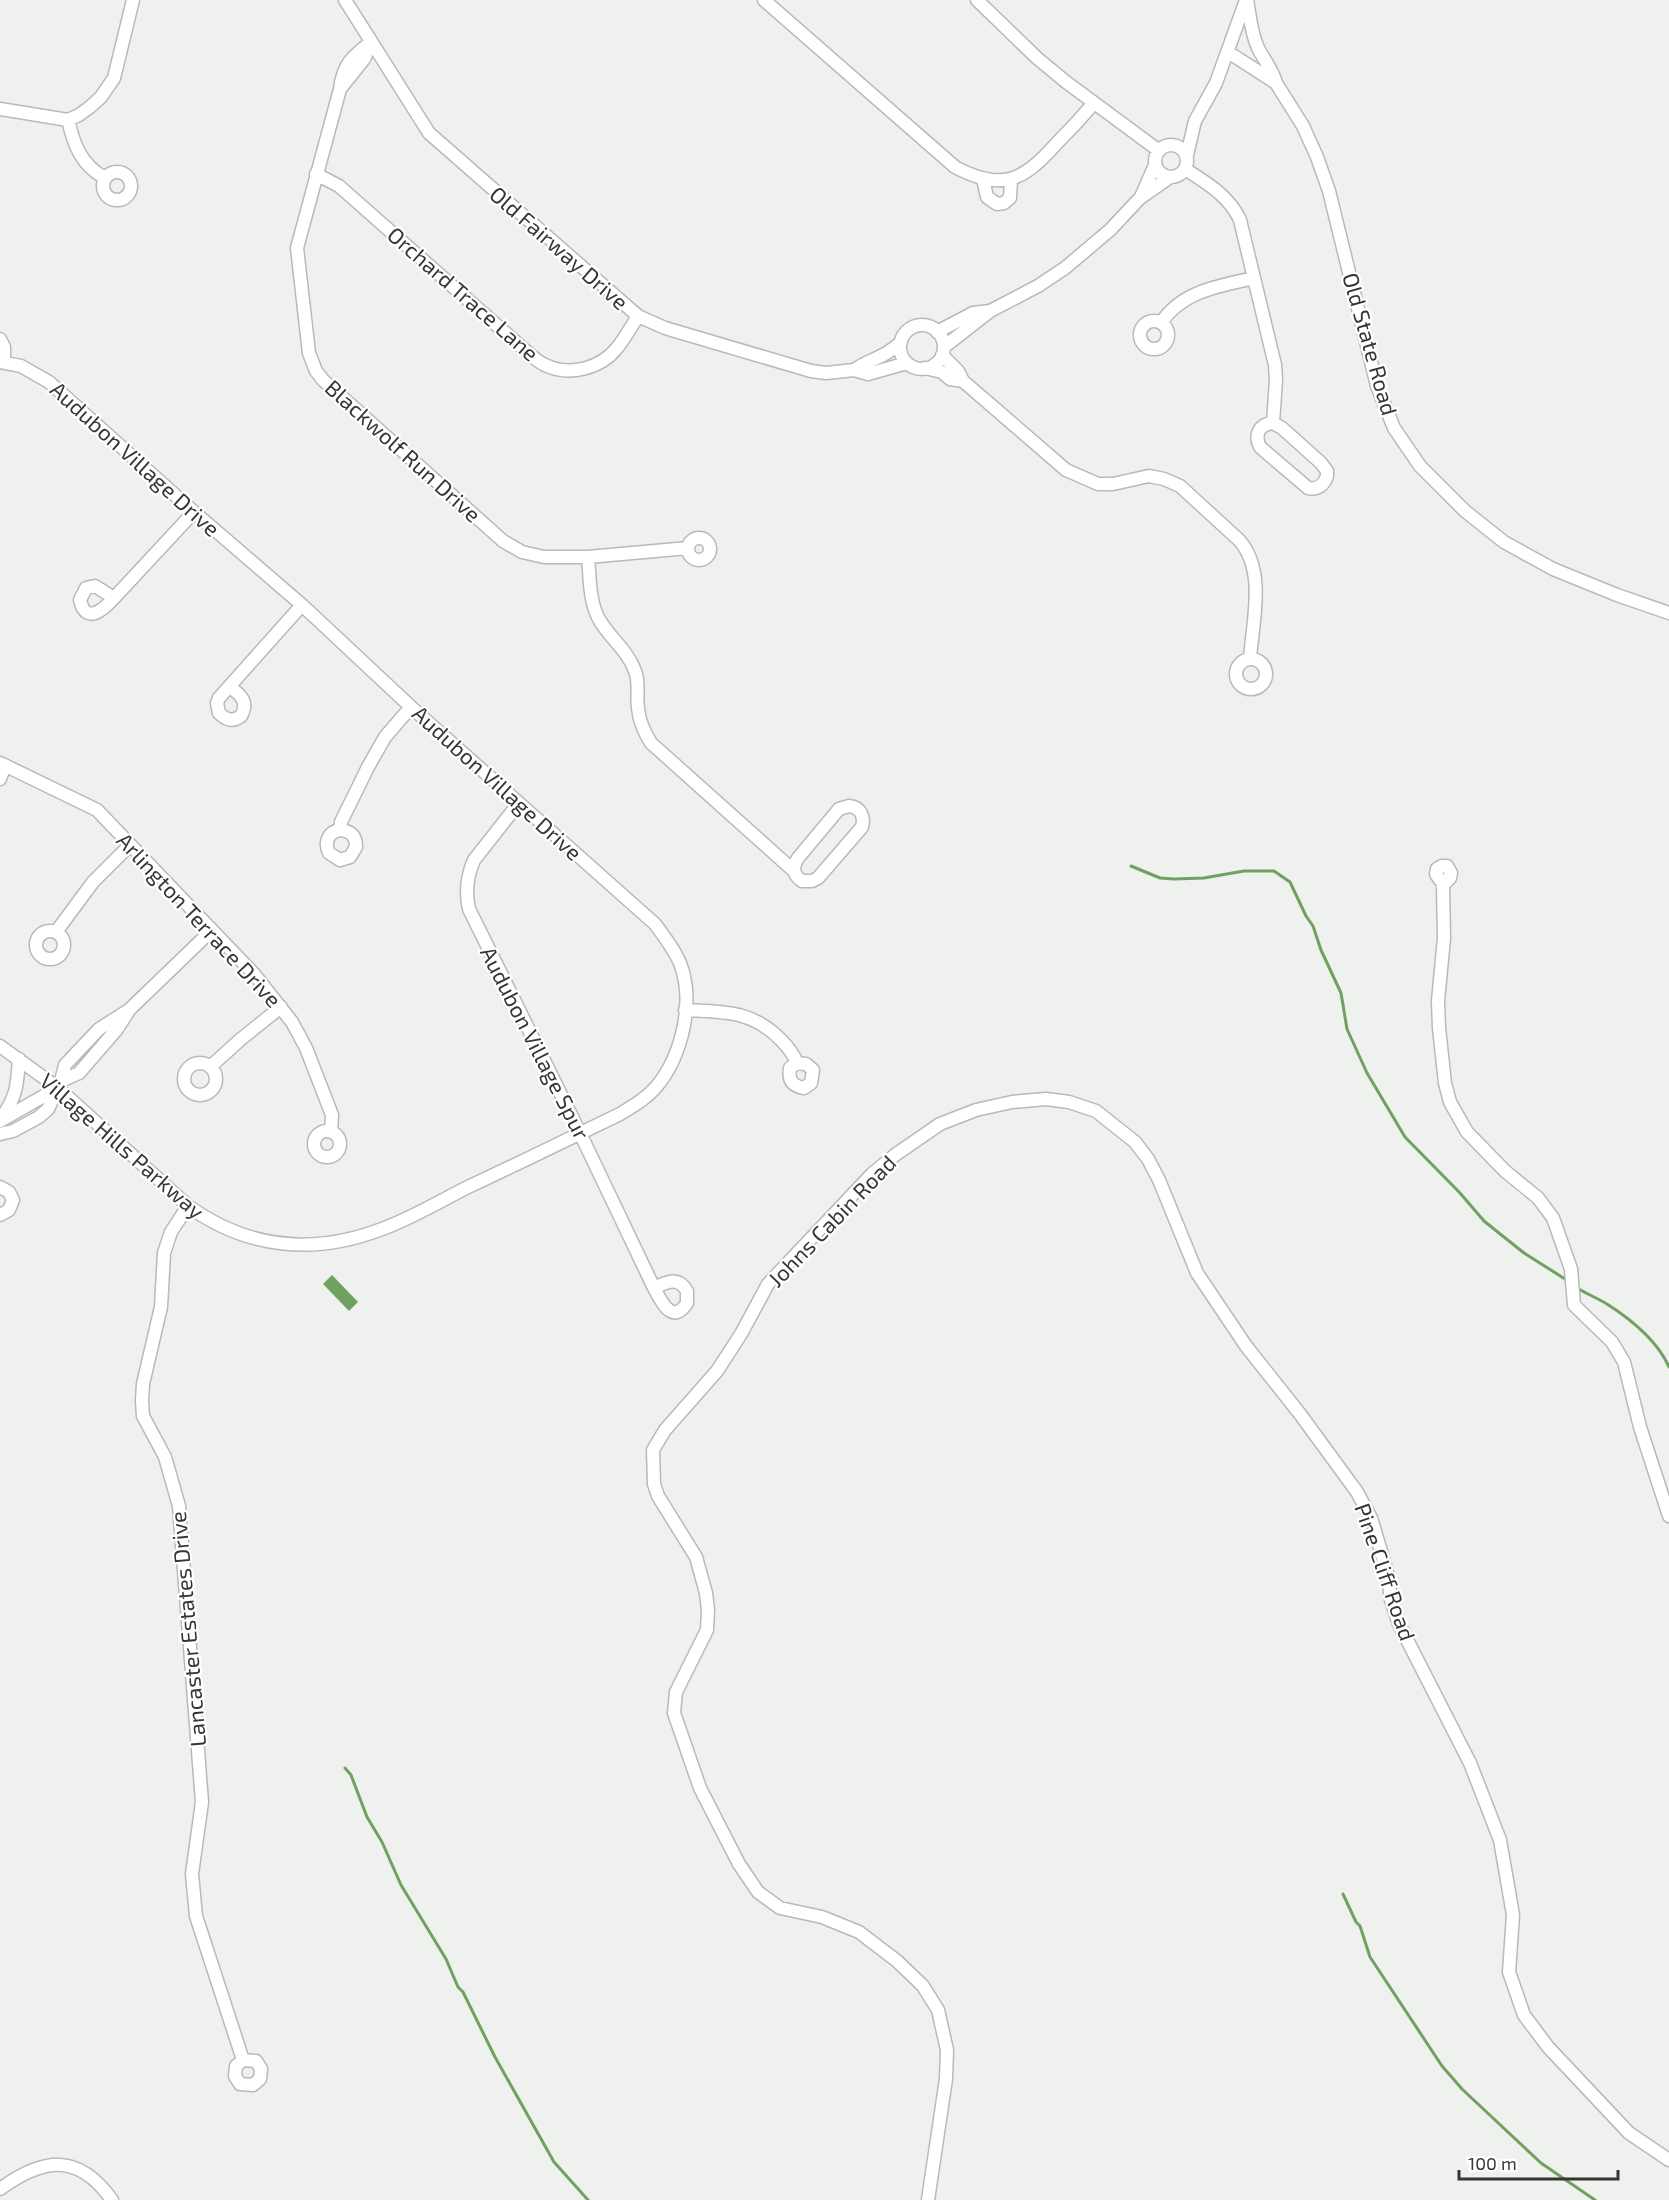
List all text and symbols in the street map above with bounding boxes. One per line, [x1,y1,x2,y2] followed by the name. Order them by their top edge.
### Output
[485,180,634,314] street label: Old Fairway Drive
[383,221,544,366] street label: Orchard Trace Lane
[1338,269,1404,418] street label: Old State Road
[321,374,487,527] street label: Blackwolf Run Drive
[46,375,226,541] street label: Audubon Village Drive
[408,699,588,865] street label: Audubon Village Drive
[112,827,287,1012] street label: Arlington Terrace Drive
[476,942,596,1143] street label: Audubon Village Spur
[35,1067,210,1224] street label: Village Hills Parkway
[762,1149,901,1291] street label: Johns Cabin Road
[1350,1500,1422,1644] street label: Pine Cliff Road
[164,1510,210,1748] street label: Lancaster Estates Drive
[1459,2143,1618,2181] scale bar
[1468,2152,1517,2174] text: 100 m

